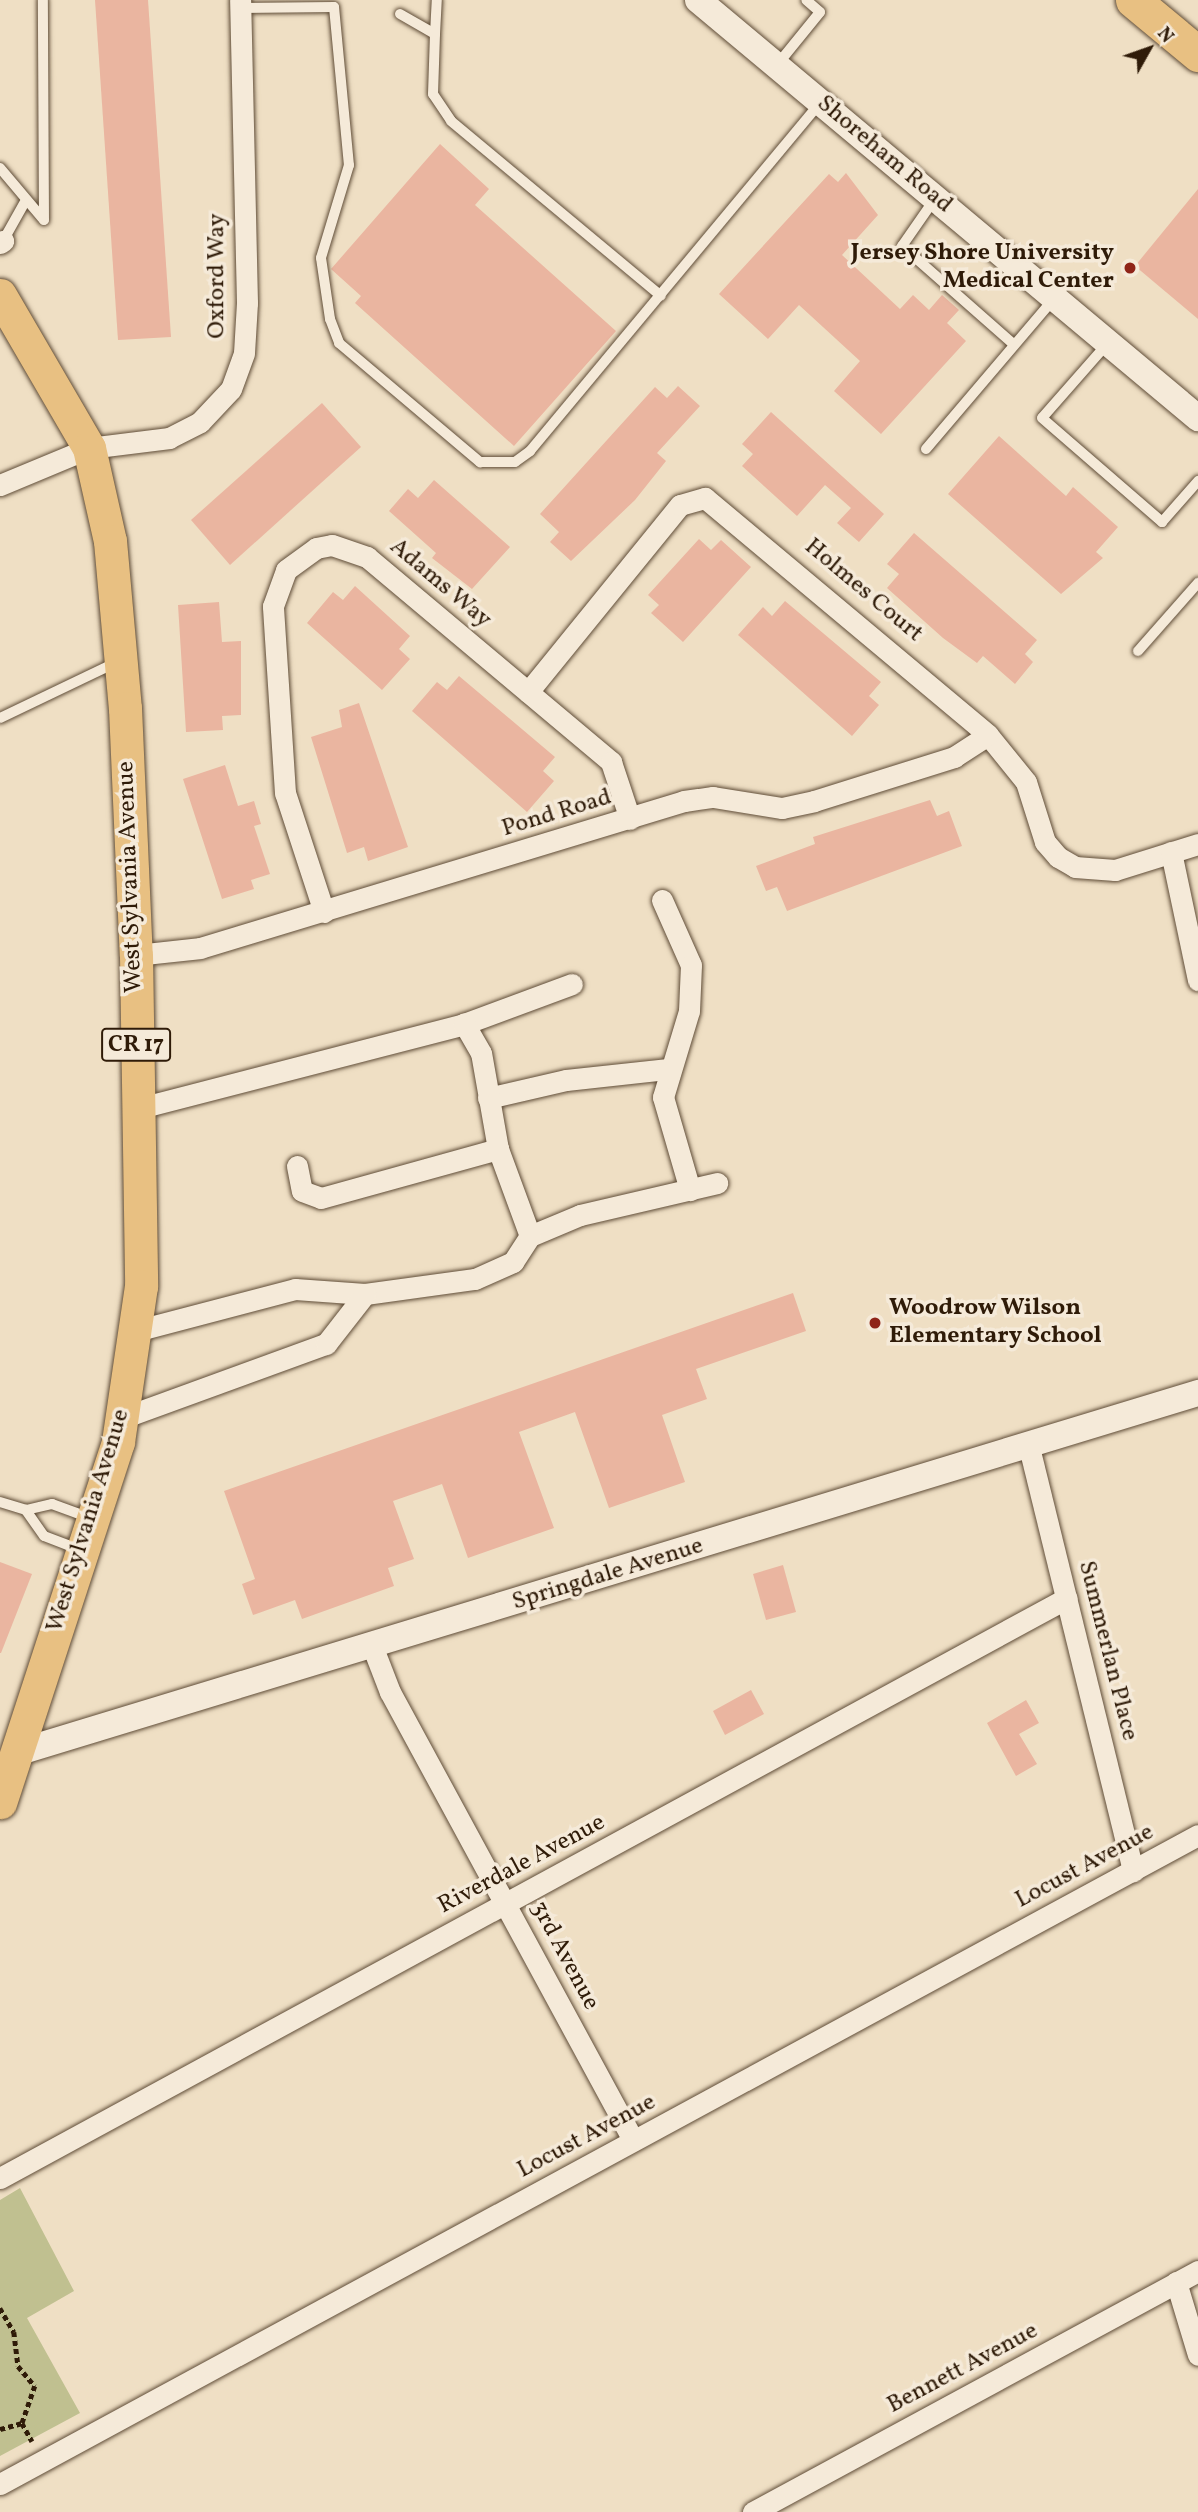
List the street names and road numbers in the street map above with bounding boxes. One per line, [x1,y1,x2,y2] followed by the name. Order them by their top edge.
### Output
[810,90,958,220] street label: Shoreham Road
[204,213,232,339] street label: Oxford Way
[383,533,497,635] street label: Adams Way
[798,533,928,649] street label: Holmes Court
[113,761,149,993] street label: West Sylvania Avenue
[499,784,615,844] street label: Pond Road
[101,1026,171,1064] road number: CR 17
[41,1406,137,1636] street label: West Sylvania Avenue
[509,1532,707,1618] street label: Springdale Avenue
[1071,1558,1143,1744] street label: Summerlan Place
[434,1809,610,1921] street label: Riverdale Avenue
[1011,1818,1159,1916] street label: Locust Avenue
[523,1897,605,2015] street label: 3rd Avenue
[513,2088,661,2186] street label: Locust Avenue
[883,2317,1043,2421] street label: Bennett Avenue

